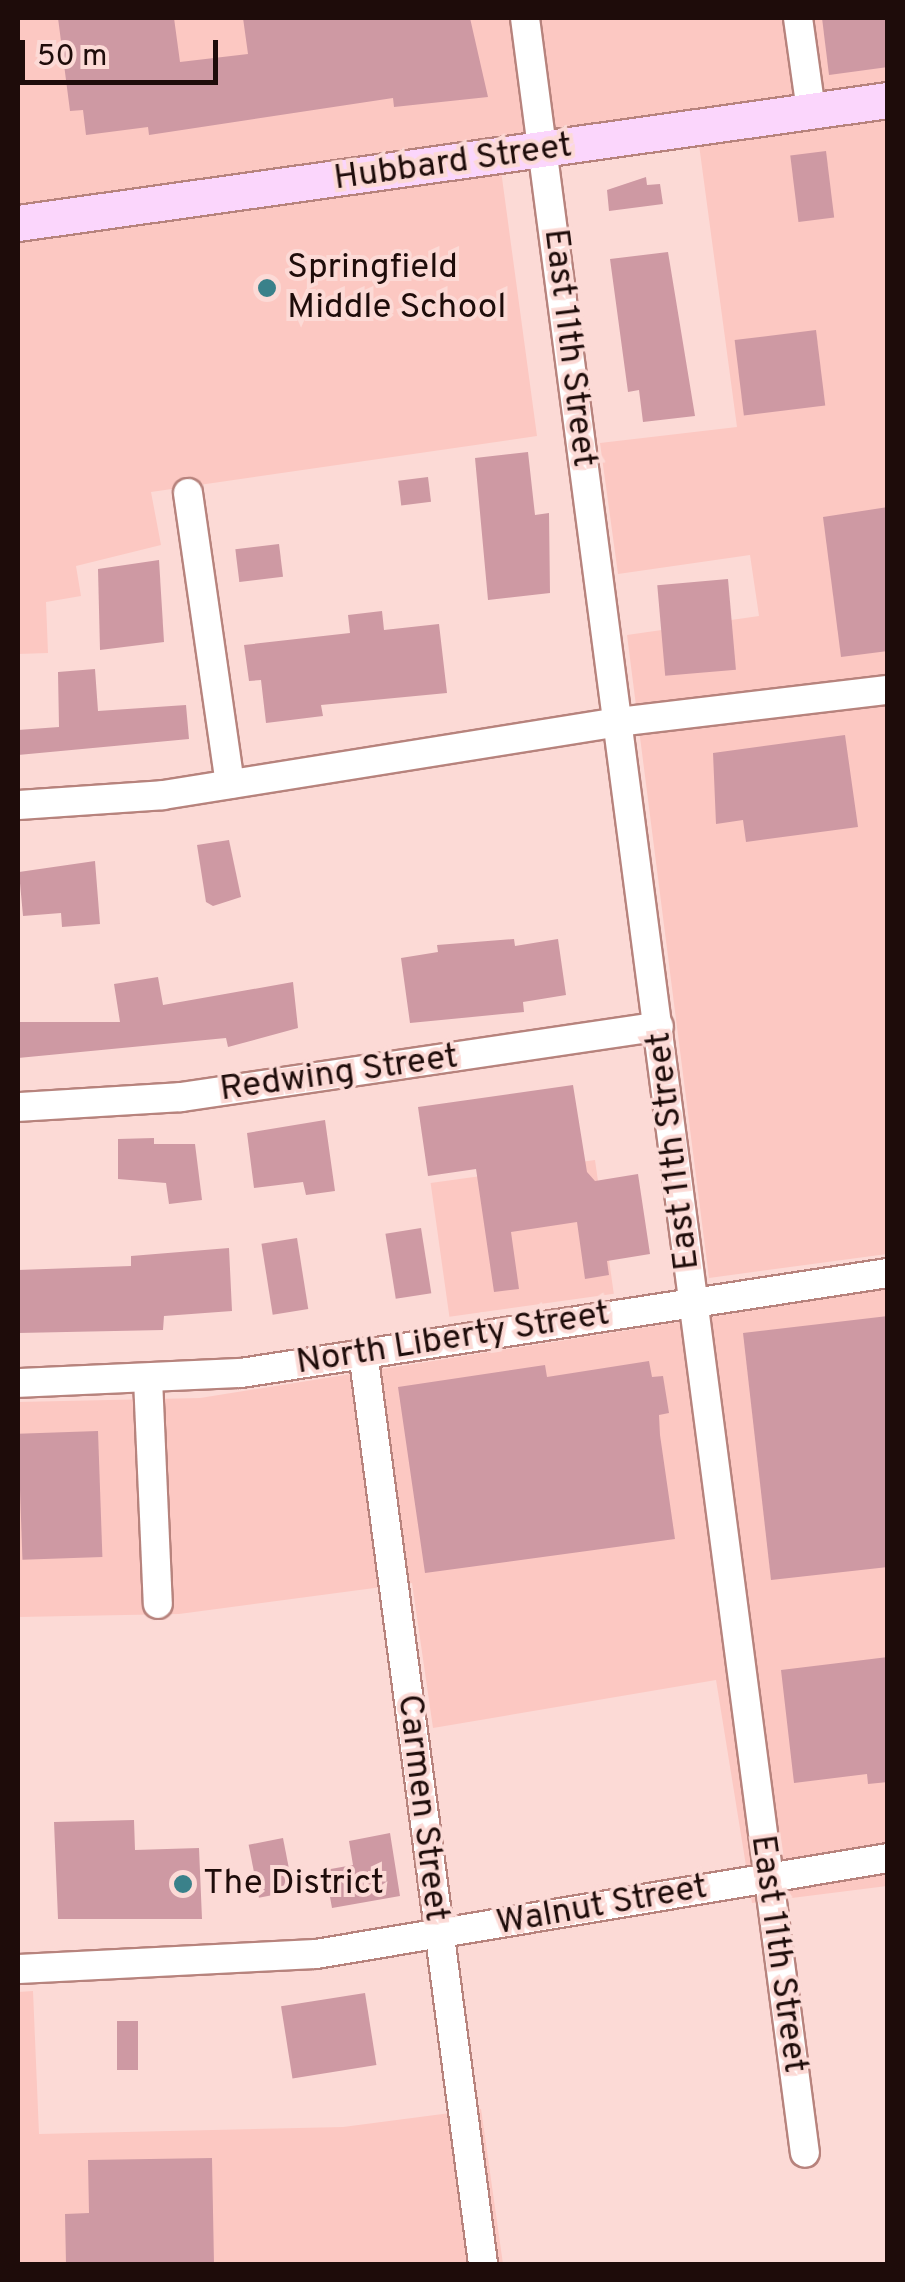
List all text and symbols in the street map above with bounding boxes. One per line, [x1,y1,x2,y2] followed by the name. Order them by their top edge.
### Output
[25,20,222,82] scale bar
[37,39,107,76] text: 50 m
[331,126,575,200] street label: Hubbard Street
[534,227,604,469] street label: East 11th Street
[287,247,506,329] place label: Springfield Middle School
[256,277,278,299] marker: Springfield Middle School
[639,1030,709,1272] street label: East 11th Street
[217,1037,461,1111] street label: Redwing Street
[293,1294,613,1384] street label: North Liberty Street
[387,1692,457,1924] street label: Carmen Street
[741,1832,815,2076] street label: East 11th Street
[203,1863,384,1905] place label: The District
[493,1867,711,1945] street label: Walnut Street
[172,1873,194,1895] marker: The District

